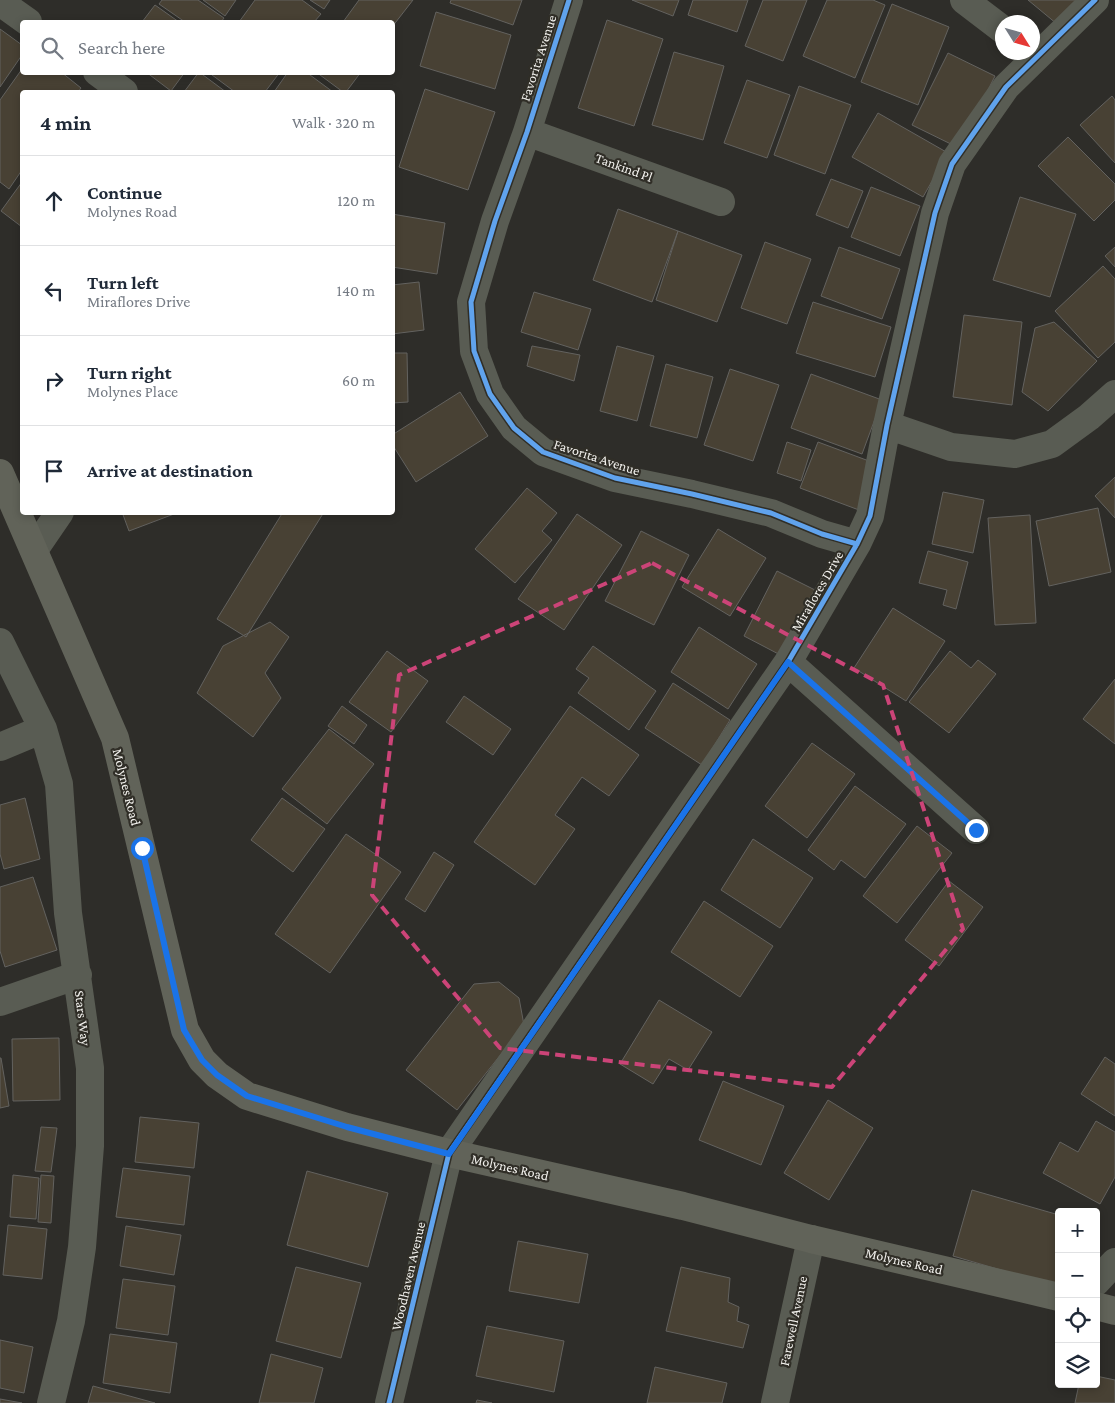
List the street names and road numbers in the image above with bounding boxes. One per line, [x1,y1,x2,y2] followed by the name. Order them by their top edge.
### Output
[517,13,559,103] street label: Favorita Avenue
[593,149,655,185] street label: Tankind Pl
[552,436,642,478] street label: Favorita Avenue
[787,548,847,634] street label: Miraflores Drive
[110,747,144,828] street label: Molynes Road
[72,989,94,1047] street label: Stars Way
[470,1150,551,1184] street label: Molynes Road
[388,1220,428,1332] street label: Woodhaven Avenue
[864,1244,945,1278] street label: Molynes Road
[776,1275,810,1367] street label: Farewell Avenue

